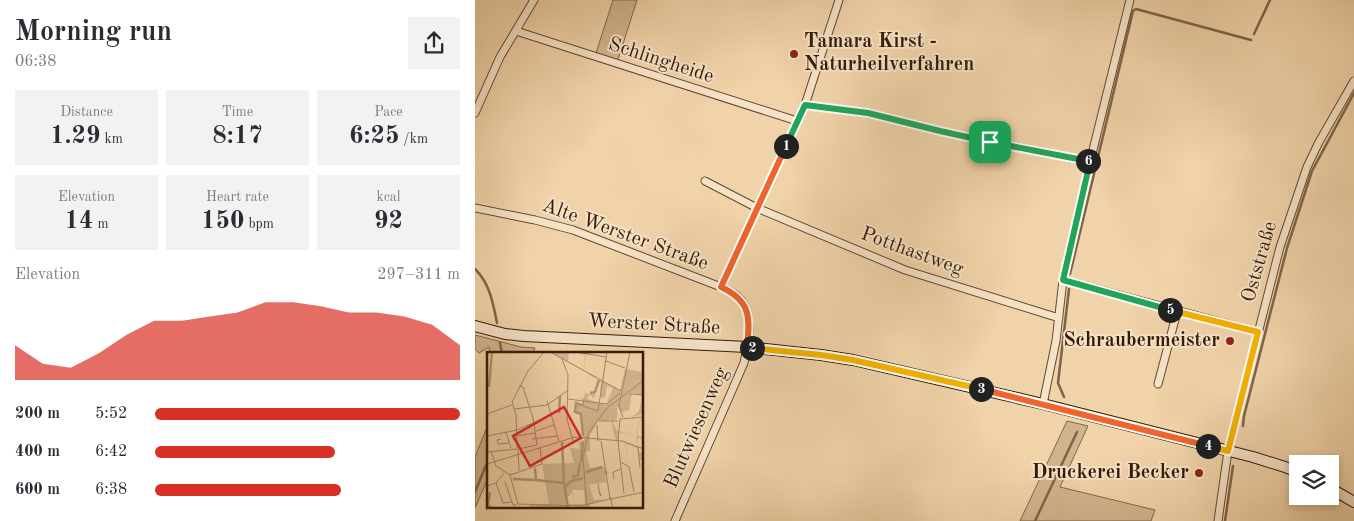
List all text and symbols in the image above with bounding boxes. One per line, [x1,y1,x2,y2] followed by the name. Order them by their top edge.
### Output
[408,17,460,69] button: share
[15,19,172,47] text: Morning run
[804,32,974,75] place label: Tamara Kirst - Naturheilverfahren
[606,35,716,87] street label: Schlingheide
[788,48,800,60] marker: Tamara Kirst - Naturheilverfahren
[15,54,57,70] text: 06:38
[60,105,113,119] text: Distance
[222,105,253,119] text: Time
[374,105,403,119] text: Pace
[969,121,1011,163] pin
[50,124,101,149] text: 1.29
[212,124,263,149] text: 8:17
[349,124,399,149] text: 6:25
[976,128,1004,156] icon: arrive
[101,132,123,146] text: km
[399,132,428,146] text: /km
[773,134,799,158] pin: 1
[782,139,791,153] text: 1
[1075,148,1101,174] pin: 6
[1084,154,1093,168] text: 6
[58,190,115,204] text: Elevation
[206,190,269,204] text: Heart rate
[376,190,401,204] text: kcal
[539,196,711,274] street label: Alte Werster Straße
[64,209,93,234] text: 14
[201,209,245,234] text: 150
[374,209,403,234] text: 92
[93,217,109,231] text: m
[245,217,274,231] text: bpm
[1239,219,1281,305] street label: Oststraße
[858,224,966,280] street label: Potthastweg
[15,267,80,283] text: Elevation
[377,267,460,283] text: 297–311 m
[1157,298,1183,322] pin: 5
[1166,303,1175,317] text: 5
[587,312,721,338] street label: Werster Straße
[1063,331,1220,351] place label: Schraubermeister
[1224,335,1236,347] marker: Schraubermeister
[739,336,765,360] pin: 2
[748,341,757,355] text: 2
[487,352,644,508] inset map
[661,364,733,492] street label: Blutwiesenweg
[969,376,993,402] pin: 3
[977,382,986,396] text: 3
[15,406,60,422] text: 200 m
[95,406,127,422] text: 5:52
[1195,434,1221,458] pin: 4
[1204,439,1213,453] text: 4
[15,444,60,460] text: 400 m
[95,444,127,460] text: 6:42
[1289,455,1339,505] map controls
[1289,455,1339,505] button: layers
[1032,463,1189,483] place label: Druckerei Becker
[1193,467,1205,479] marker: Druckerei Becker
[15,482,60,498] text: 600 m
[95,482,127,498] text: 6:38

